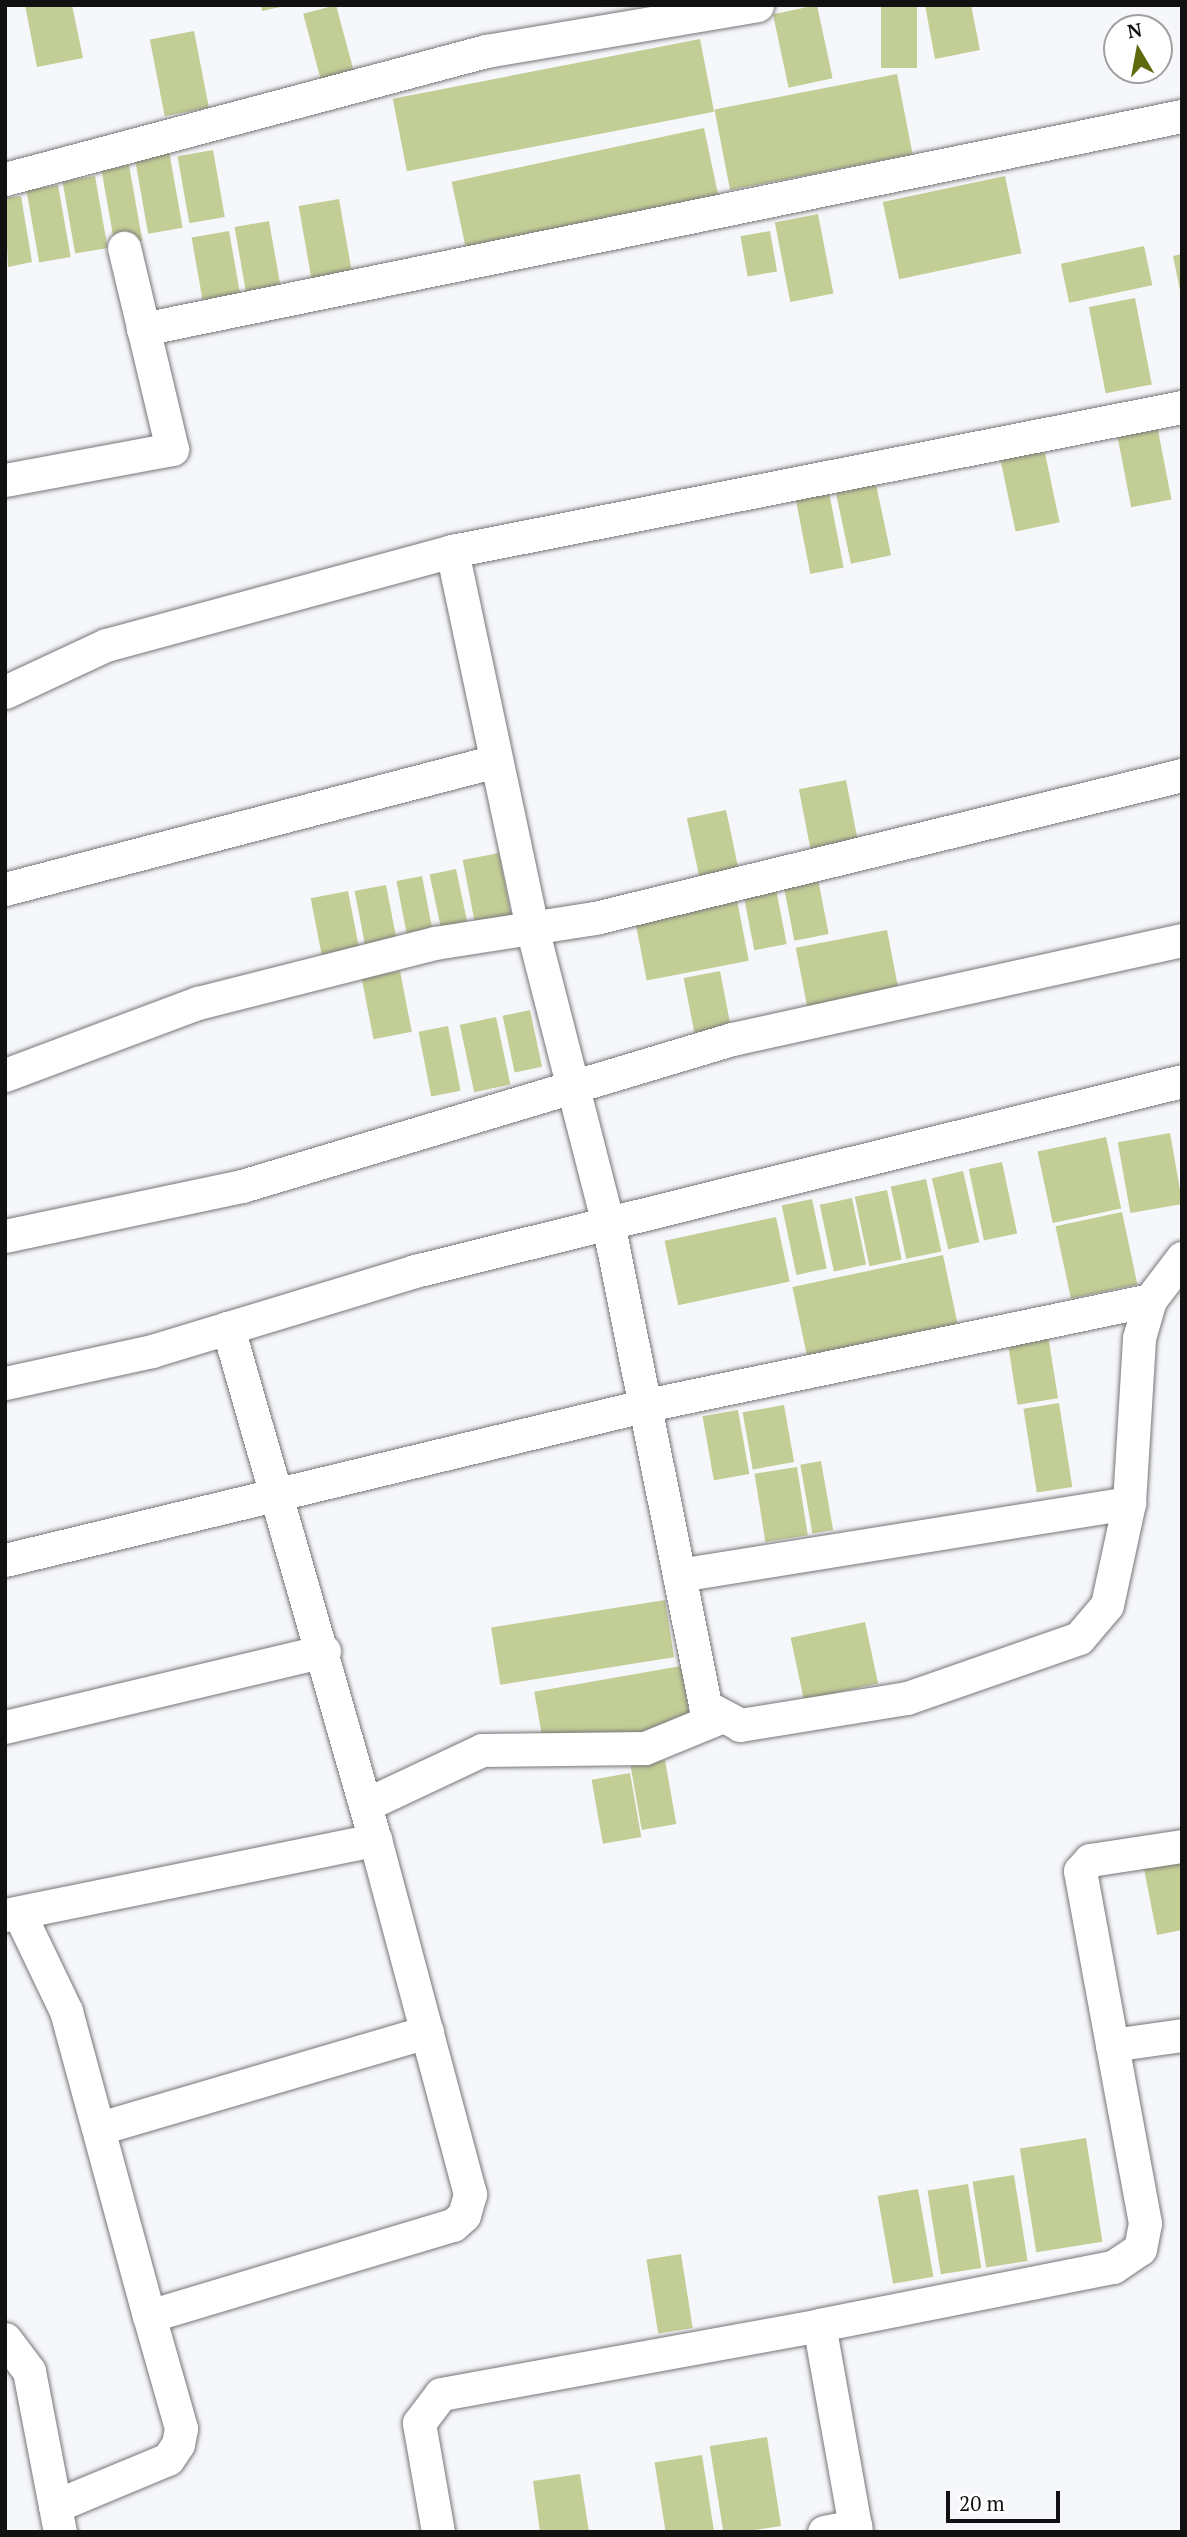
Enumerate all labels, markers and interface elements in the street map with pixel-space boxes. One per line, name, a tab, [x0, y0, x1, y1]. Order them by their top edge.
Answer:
north arrow	[1103, 14, 1173, 84]
text: N	[1125, 16, 1144, 43]
scale bar	[949, 2478, 1063, 2522]
text: 20 m	[959, 2489, 1005, 2517]

